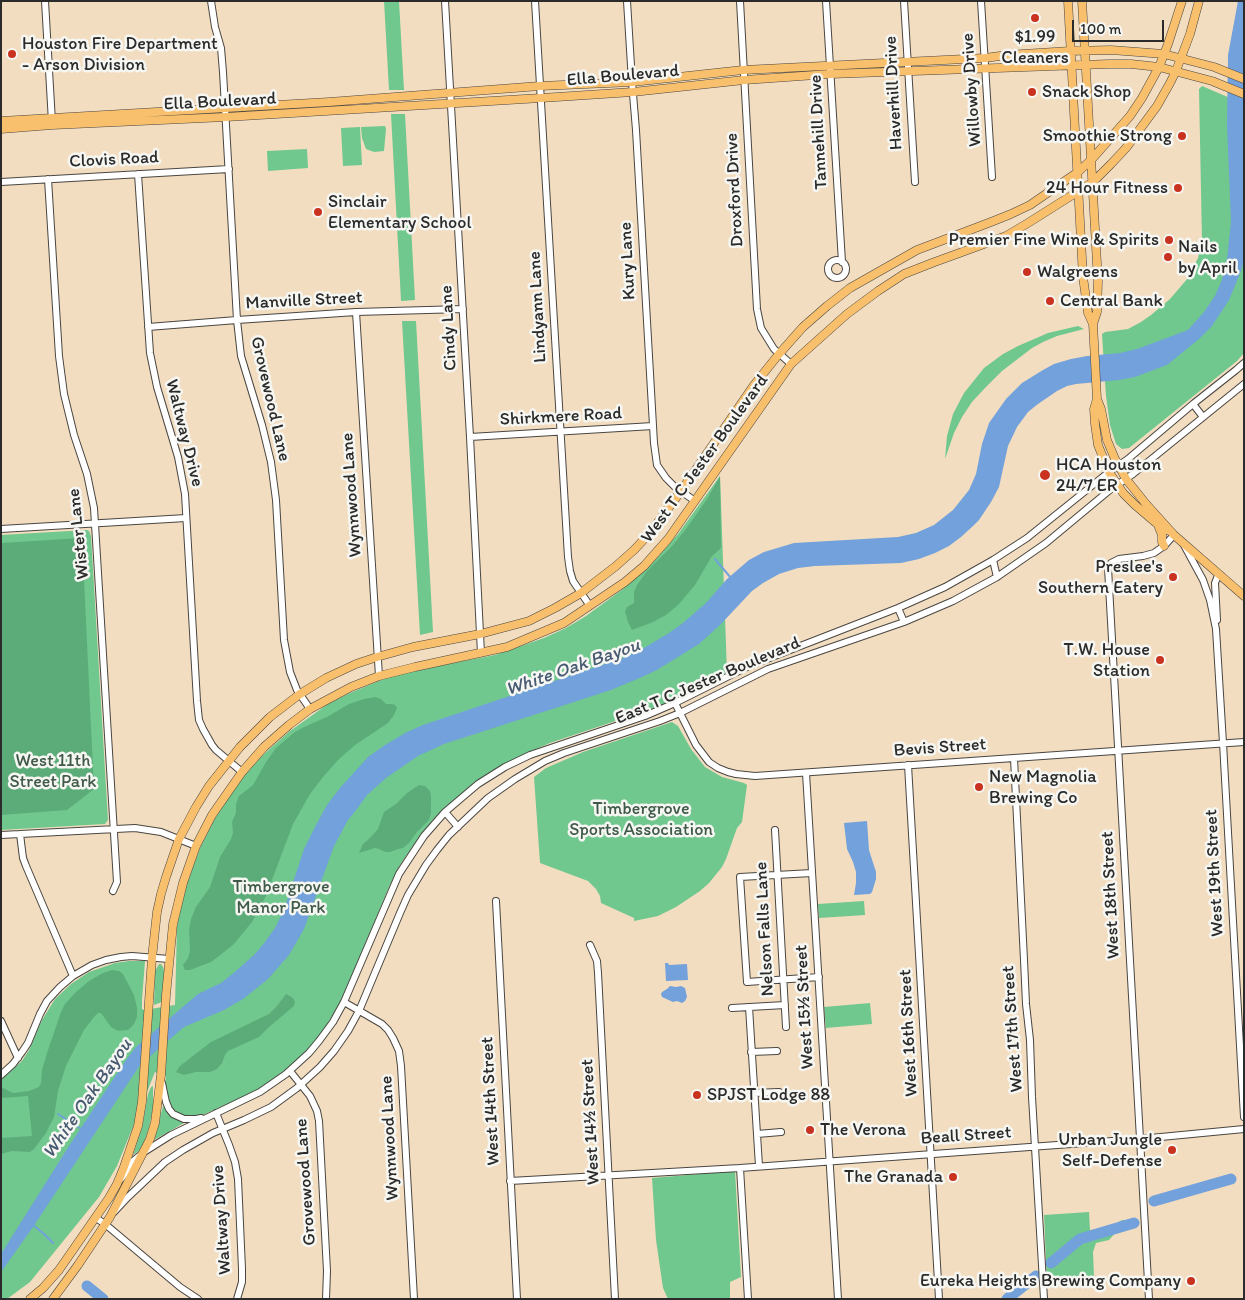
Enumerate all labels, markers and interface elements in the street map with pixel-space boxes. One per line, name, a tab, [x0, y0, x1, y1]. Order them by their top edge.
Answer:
scale bar	[1075, 10, 1168, 42]
marker: $1.99 Cleaners	[1029, 12, 1041, 24]
text: 100 m	[1080, 20, 1121, 38]
place label: $1.99 Cleaners	[1001, 26, 1069, 68]
street label: Willowby Drive	[957, 32, 987, 148]
place label: Houston Fire Department - Arson Division	[22, 33, 218, 76]
street label: Haverhill Drive	[880, 35, 908, 151]
marker: Houston Fire Department - Arson Division	[6, 48, 18, 60]
street label: Ella Boulevard	[566, 60, 680, 92]
street label: Tannehill Drive	[805, 74, 833, 190]
place label: Snack Shop	[1042, 81, 1131, 103]
marker: Snack Shop	[1026, 86, 1038, 98]
street label: Ella Boulevard	[163, 88, 277, 116]
place label: Smoothie Strong	[1043, 125, 1172, 147]
marker: Smoothie Strong	[1176, 130, 1188, 142]
street label: Droxford Drive	[721, 132, 749, 248]
street label: Clovis Road	[69, 147, 159, 173]
place label: 24 Hour Fitness	[1046, 177, 1168, 199]
marker: 24 Hour Fitness	[1172, 182, 1184, 194]
place label: Sinclair Elementary School	[328, 191, 472, 233]
marker: Sinclair Elementary School	[312, 206, 324, 218]
street label: Kury Lane	[615, 221, 641, 301]
place label: Premier Fine Wine & Spirits	[949, 229, 1159, 251]
marker: Premier Fine Wine & Spirits	[1163, 234, 1175, 246]
place label: Nails by April	[1178, 236, 1237, 278]
street label: Lindyann Lane	[524, 251, 552, 363]
marker: Nails by April	[1162, 251, 1174, 263]
place label: Walgreens	[1037, 261, 1118, 283]
marker: Walgreens	[1021, 266, 1033, 278]
street label: Cindy Lane	[436, 285, 462, 371]
street label: Manville Street	[245, 287, 363, 315]
place label: Central Bank	[1060, 290, 1163, 312]
marker: Central Bank	[1044, 295, 1056, 307]
street label: Grovewood Lane	[245, 334, 295, 464]
street label: West T C Jester Boulevard	[637, 371, 773, 547]
street label: Waltway Drive	[160, 377, 208, 489]
street label: Shirkmere Road	[499, 403, 623, 431]
street label: Wynnwood Lane	[337, 432, 367, 558]
place label: HCA Houston 24/7 ER	[1056, 454, 1161, 496]
marker: HCA Houston 24/7 ER	[1038, 468, 1052, 482]
street label: Wister Lane	[63, 487, 95, 581]
place label: Preslee's Southern Eatery	[1038, 556, 1163, 598]
marker: Preslee's Southern Eatery	[1167, 571, 1179, 583]
street label: East T C Jester Boulevard	[612, 632, 804, 730]
water label: White Oak Bayou	[503, 634, 643, 702]
place label: T.W. House Station	[1063, 639, 1150, 682]
marker: T.W. House Station	[1154, 654, 1166, 666]
street label: Bevis Street	[893, 734, 987, 762]
park label: West 11th Street Park	[9, 750, 97, 792]
place label: New Magnolia Brewing Co	[989, 766, 1097, 809]
marker: New Magnolia Brewing Co	[973, 781, 985, 793]
park label: Timbergrove Sports Association	[569, 798, 713, 841]
street label: West 19th Street	[1201, 809, 1229, 937]
street label: West 18th Street	[1097, 831, 1125, 959]
street label: Nelson Falls Lane	[751, 861, 779, 997]
park label: Timbergrove Manor Park	[233, 876, 329, 919]
street label: West 15½ Street	[791, 944, 819, 1070]
street label: West 17th Street	[998, 965, 1028, 1093]
street label: West 16th Street	[895, 969, 923, 1097]
water label: White Oak Bayou	[38, 1035, 138, 1163]
street label: West 14th Street	[477, 1036, 505, 1166]
street label: West 14½ Street	[577, 1058, 605, 1186]
street label: Wynnwood Lane	[376, 1075, 404, 1201]
place label: SPJST Lodge 88	[707, 1084, 830, 1106]
marker: SPJST Lodge 88	[691, 1089, 703, 1101]
street label: Grovewood Lane	[291, 1118, 321, 1246]
place label: The Verona	[820, 1119, 906, 1141]
street label: Beall Street	[920, 1122, 1012, 1150]
marker: The Verona	[804, 1124, 816, 1136]
place label: Urban Jungle Self-Defense	[1058, 1129, 1162, 1172]
marker: Urban Jungle Self-Defense	[1166, 1144, 1178, 1156]
street label: Waltway Drive	[207, 1164, 237, 1276]
place label: The Granada	[844, 1166, 943, 1188]
marker: The Granada	[947, 1171, 959, 1183]
place label: Eureka Heights Brewing Company	[920, 1270, 1181, 1292]
marker: Eureka Heights Brewing Company	[1185, 1275, 1197, 1287]

